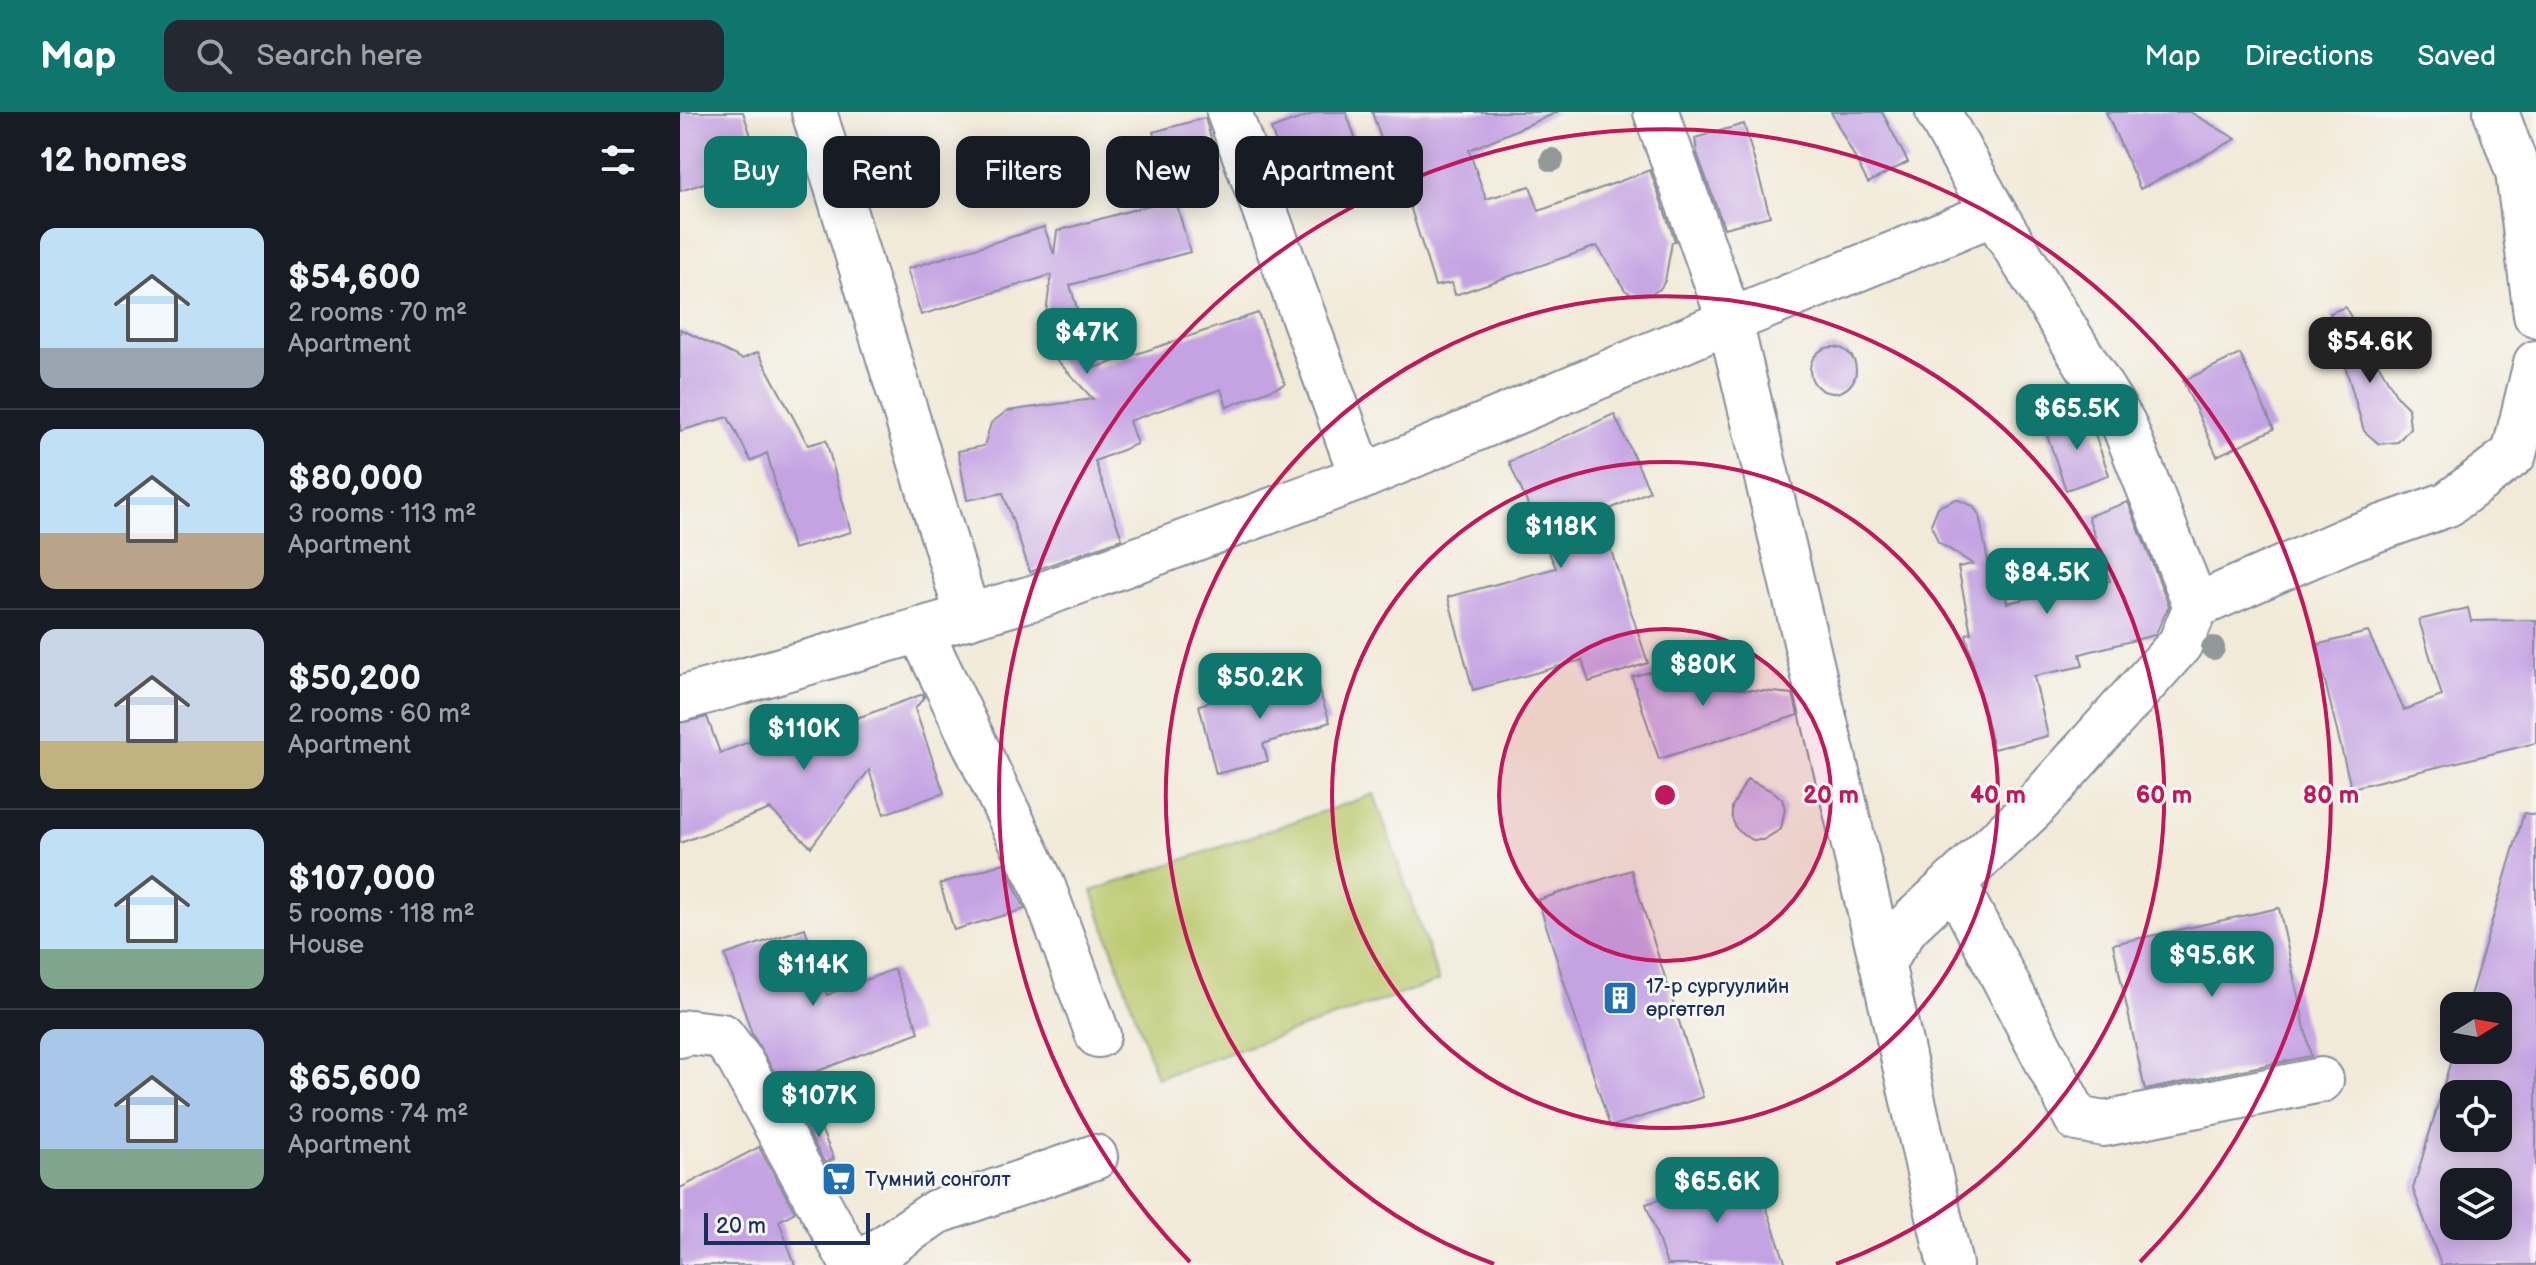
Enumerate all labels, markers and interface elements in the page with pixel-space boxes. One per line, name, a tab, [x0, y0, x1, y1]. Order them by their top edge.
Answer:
search box	[164, 20, 724, 92]
text: Map	[40, 34, 116, 79]
icon: search	[192, 34, 236, 78]
text: Search here	[256, 38, 423, 74]
text: Map	[2144, 40, 2201, 73]
text: Directions	[2245, 40, 2373, 73]
text: Saved	[2417, 40, 2496, 73]
chip: Buy	[704, 136, 807, 208]
chip: Rent	[823, 136, 940, 208]
chip: Filters	[956, 136, 1090, 208]
chip: New	[1106, 136, 1219, 208]
chip: Apartment	[1235, 136, 1423, 208]
icon: filters	[596, 138, 640, 182]
text: 12 homes	[40, 140, 187, 181]
text: $54,600	[288, 257, 421, 298]
icon: home	[104, 260, 200, 356]
text: 2 rooms · 70 m²	[288, 298, 467, 329]
pin: $47K	[1040, 308, 1134, 376]
pin: $54.6K	[2305, 317, 2435, 385]
text: $47K	[1055, 318, 1119, 349]
text: $54.6K	[2327, 327, 2413, 358]
text: Apartment	[288, 329, 411, 360]
pin: $65.5K	[2012, 384, 2142, 452]
text: $65.5K	[2034, 394, 2120, 425]
text: $80,000	[288, 458, 423, 499]
icon: home	[104, 461, 200, 557]
text: 3 rooms · 113 m²	[288, 499, 477, 530]
pin: $118K	[1505, 502, 1617, 570]
text: $118K	[1525, 512, 1597, 543]
text: Apartment	[288, 530, 411, 561]
pin: $84.5K	[1982, 548, 2112, 616]
text: $84.5K	[2004, 558, 2090, 589]
pin: $80K	[1656, 640, 1750, 708]
text: $80K	[1670, 650, 1736, 681]
pin: $50.2K	[1195, 653, 1325, 721]
text: $50,200	[288, 658, 421, 699]
icon: home	[104, 661, 200, 757]
text: $50.2K	[1216, 663, 1304, 694]
text: 2 rooms · 60 m²	[288, 699, 471, 730]
pin: $110K	[748, 704, 860, 772]
text: $110K	[768, 714, 840, 745]
text: Apartment	[288, 730, 411, 761]
centre of rings	[1651, 781, 1679, 809]
text: 20 m	[1803, 781, 1859, 810]
text: 40 m	[1970, 781, 2026, 810]
text: 60 m	[2136, 781, 2192, 810]
text: 80 m	[2303, 781, 2359, 810]
text: $107,000	[288, 858, 436, 899]
icon: home	[104, 861, 200, 957]
text: 5 rooms · 118 m²	[288, 899, 475, 930]
text: House	[288, 930, 364, 961]
pin: $95.6K	[2147, 931, 2277, 999]
pin: $114K	[757, 940, 869, 1008]
text: $95.6K	[2169, 941, 2255, 972]
text: $114K	[777, 950, 849, 981]
place label: 17-р сургуулийн өргөтгөл	[1646, 975, 1789, 1022]
building icon: 17-р сургуулийн өргөтгөл	[1601, 979, 1639, 1017]
north arrow	[2440, 992, 2512, 1064]
map controls	[2440, 992, 2512, 1240]
text: $65,600	[288, 1058, 421, 1099]
icon: home	[104, 1061, 200, 1157]
pin: $107K	[763, 1071, 875, 1139]
button: locate	[2440, 1080, 2512, 1152]
text: $107K	[781, 1081, 857, 1112]
text: 3 rooms · 74 m²	[288, 1099, 468, 1130]
text: Apartment	[288, 1130, 411, 1161]
pin: $65.6K	[1652, 1157, 1782, 1225]
supermarket icon: Түмний сонголт	[820, 1160, 858, 1198]
text: $65.6K	[1673, 1167, 1761, 1198]
place label: Түмний сонголт	[865, 1168, 1011, 1192]
button: layers	[2440, 1168, 2512, 1240]
scale bar	[704, 1209, 870, 1245]
text: 20 m	[716, 1213, 766, 1240]

